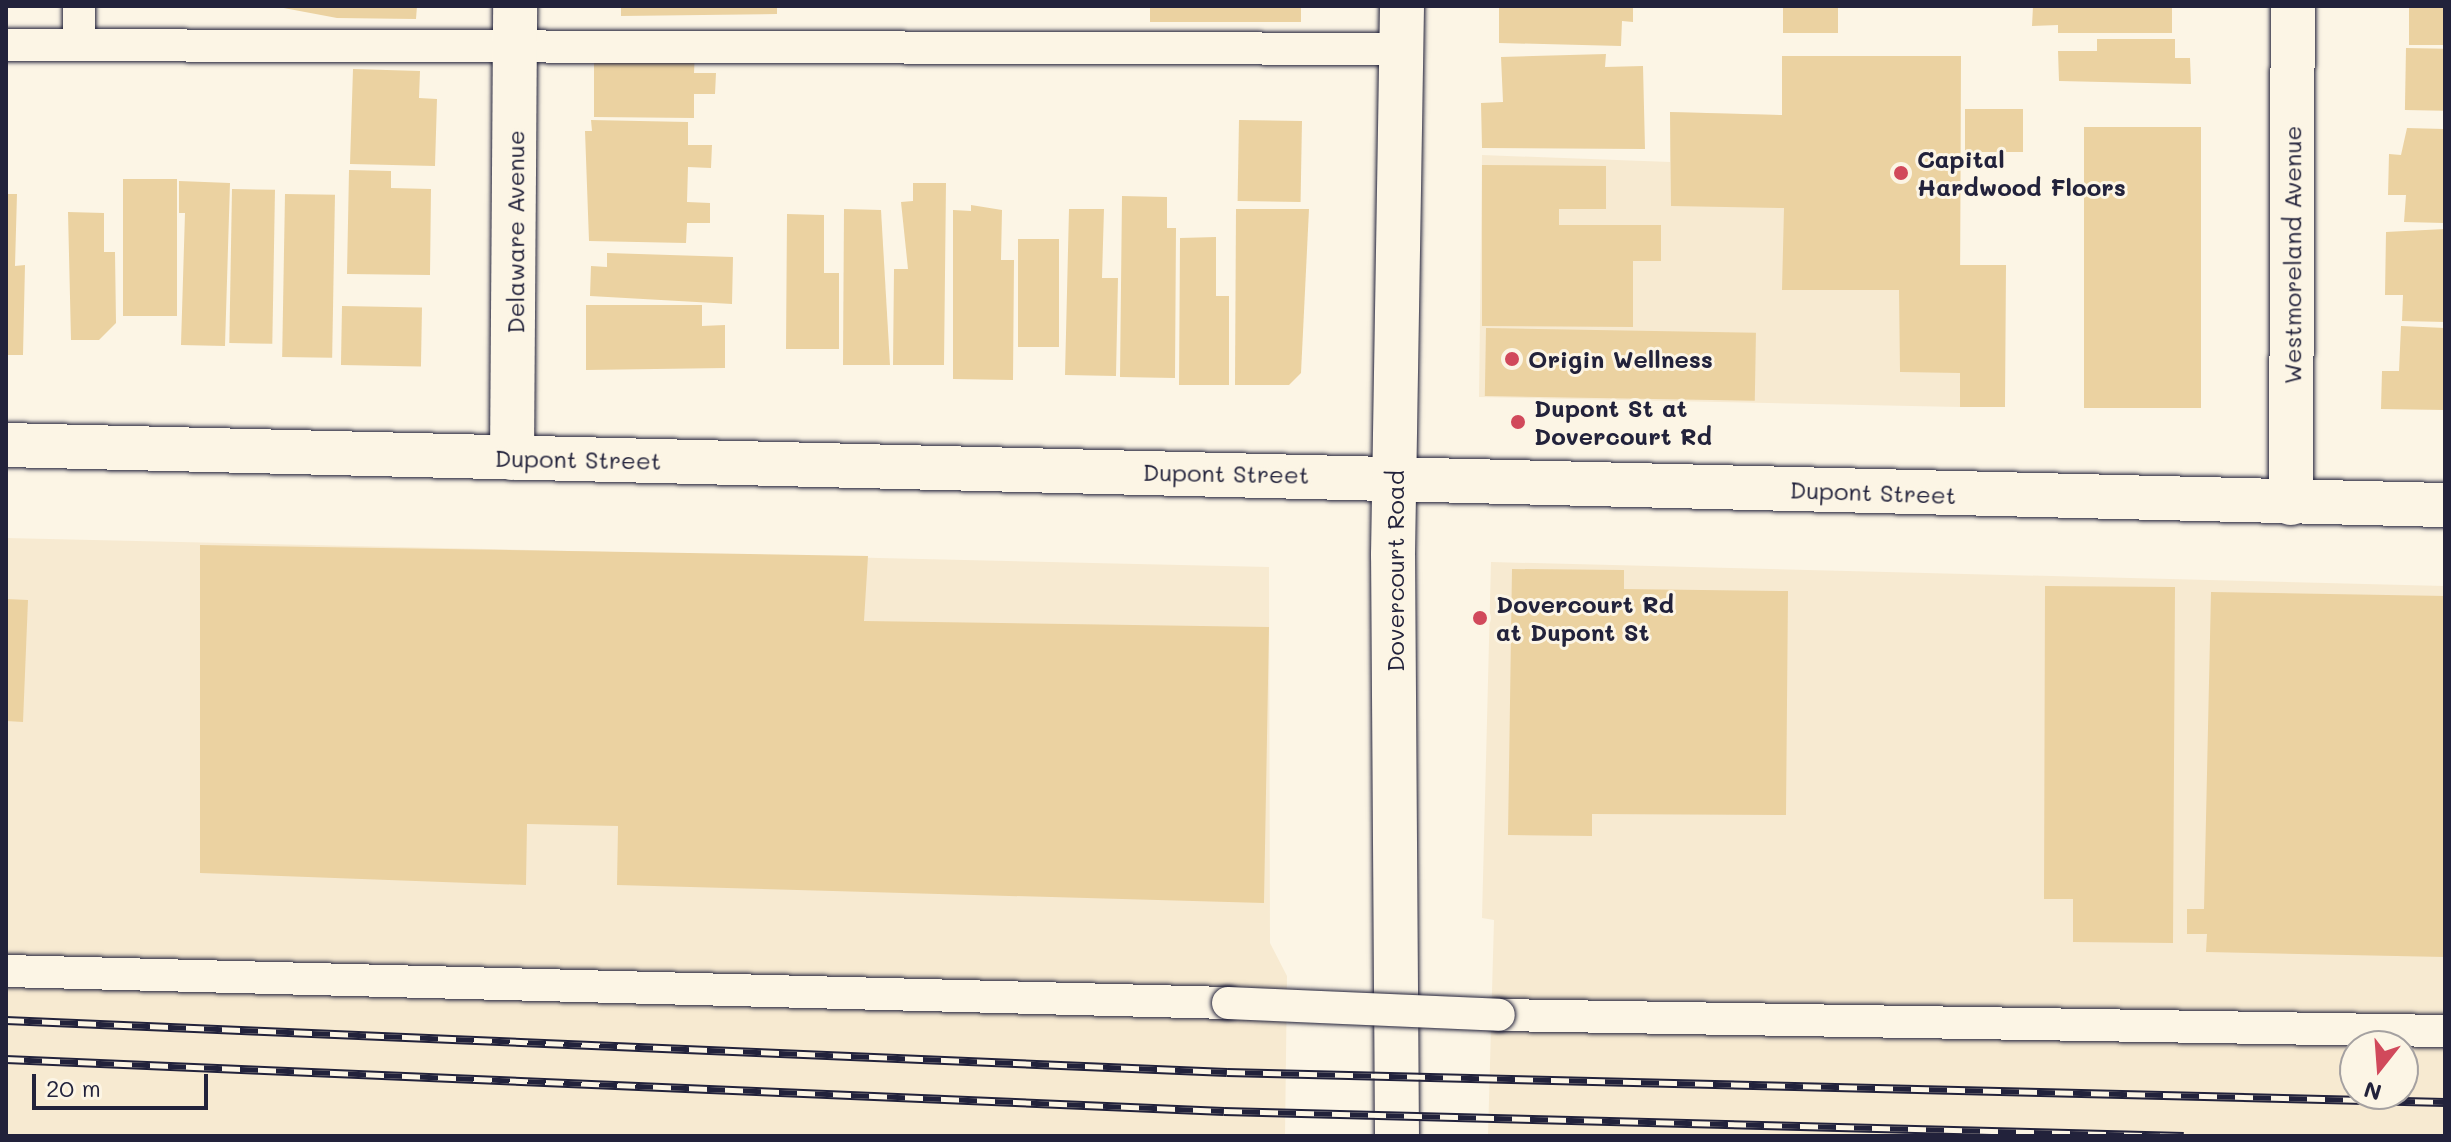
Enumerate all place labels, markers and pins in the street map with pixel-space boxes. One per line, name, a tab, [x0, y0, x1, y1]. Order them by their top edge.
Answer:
place label: Capital Hardwood Floors	[1917, 145, 2126, 201]
marker: Capital Hardwood Floors	[1892, 164, 1910, 182]
place label: Origin Wellness	[1528, 345, 1713, 373]
marker: Origin Wellness	[1503, 350, 1521, 368]
place label: Dupont St at Dovercourt Rd	[1534, 394, 1712, 450]
marker: Dupont St at Dovercourt Rd	[1509, 413, 1527, 431]
place label: Dovercourt Rd at Dupont St	[1496, 590, 1674, 646]
marker: Dovercourt Rd at Dupont St	[1471, 609, 1489, 627]

